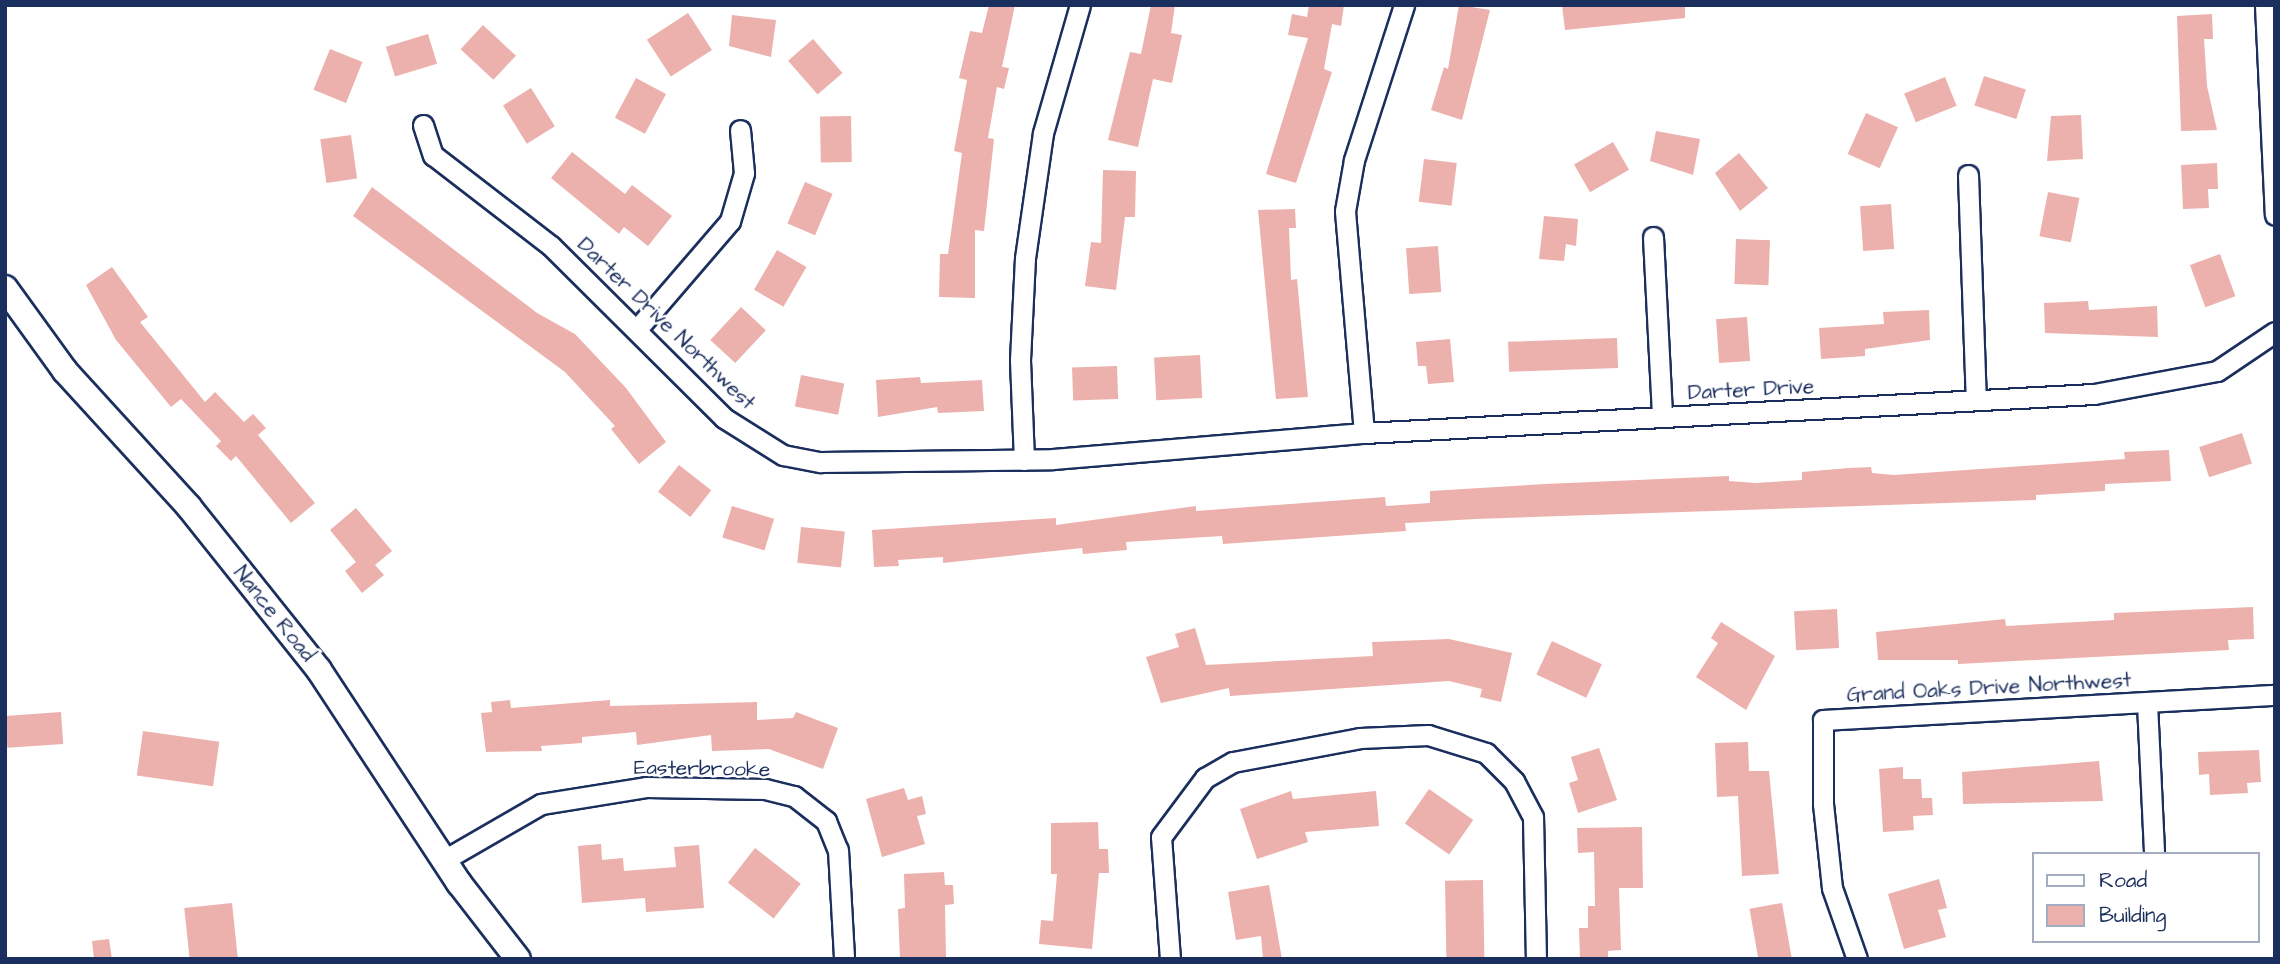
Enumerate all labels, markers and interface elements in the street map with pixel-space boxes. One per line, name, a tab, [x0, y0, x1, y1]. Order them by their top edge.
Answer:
street label: Darter Drive Northwest	[572, 232, 760, 416]
street label: Darter Drive	[1687, 374, 1815, 406]
street label: Nance Road	[228, 561, 320, 667]
street label: Grand Oaks Drive Northwest	[1846, 668, 2132, 708]
street label: Easterbrooke	[634, 755, 770, 783]
legend	[2032, 852, 2259, 943]
text: Road	[2099, 866, 2147, 895]
text: Building	[2099, 901, 2166, 930]

